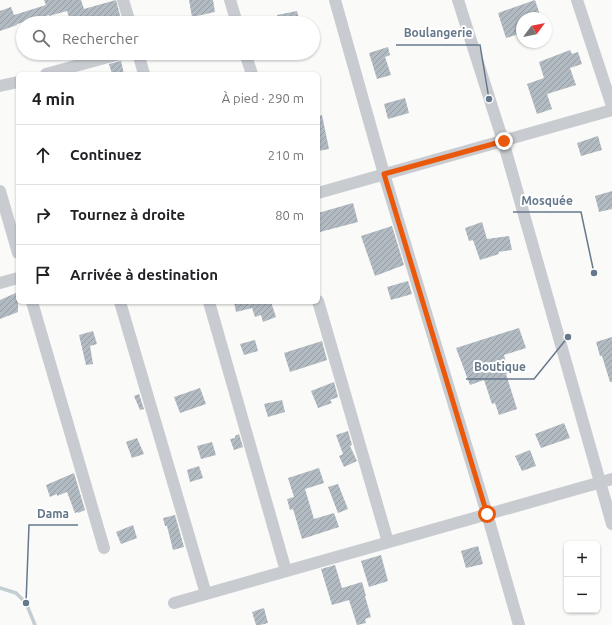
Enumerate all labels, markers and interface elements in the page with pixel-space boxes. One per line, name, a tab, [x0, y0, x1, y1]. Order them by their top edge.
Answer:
north arrow	[516, 12, 552, 48]
search box	[16, 16, 320, 60]
callout: Boulangerie	[396, 21, 480, 45]
text: Boulangerie	[404, 26, 472, 39]
icon: search	[30, 27, 52, 49]
text: Rechercher	[62, 30, 139, 47]
text: 4 min	[32, 89, 75, 108]
text: À pied · 290 m	[222, 91, 304, 105]
route end	[495, 132, 513, 150]
icon: ahead	[32, 144, 54, 166]
text: Continuez	[70, 146, 141, 163]
text: 210 m	[268, 148, 304, 162]
callout: Mosquée	[513, 188, 581, 212]
text: Mosquée	[521, 194, 573, 207]
icon: right	[32, 204, 54, 226]
text: Tournez à droite	[70, 206, 185, 223]
text: 80 m	[275, 208, 304, 222]
icon: arrive	[32, 264, 54, 286]
text: Arrivée à destination	[70, 266, 218, 283]
callout: Boutique	[466, 355, 534, 379]
text: Boutique	[474, 360, 526, 373]
callout: Dama	[29, 501, 78, 525]
route start	[478, 505, 496, 523]
text: Dama	[37, 507, 69, 520]
map controls	[564, 541, 600, 613]
button: +	[564, 541, 600, 577]
button: −	[564, 577, 600, 613]

